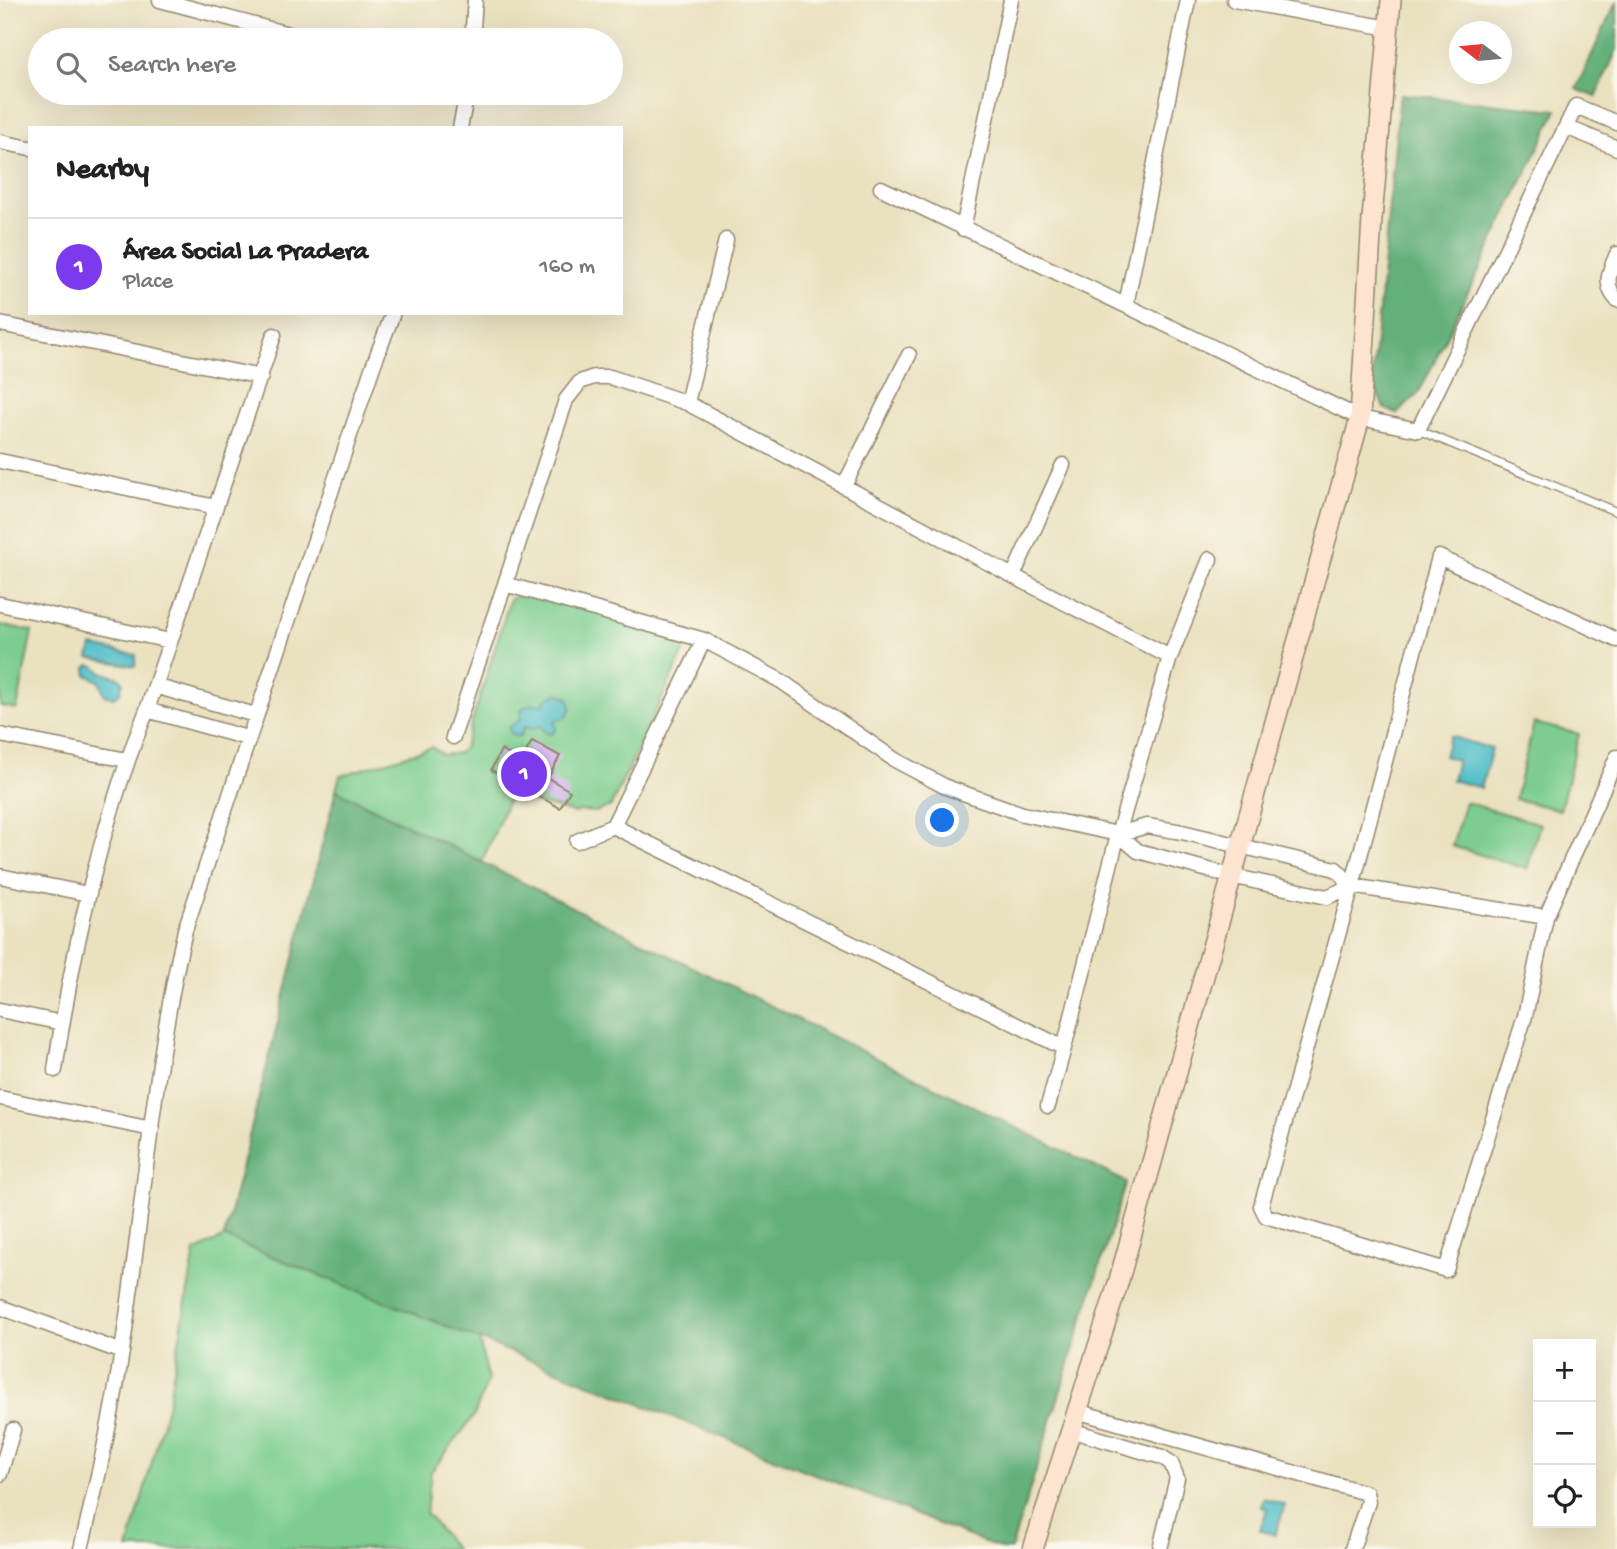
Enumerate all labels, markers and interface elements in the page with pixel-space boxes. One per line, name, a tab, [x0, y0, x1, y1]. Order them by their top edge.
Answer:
north arrow	[1449, 21, 1512, 84]
search box	[28, 28, 623, 105]
icon: search	[52, 48, 90, 86]
text: Search here	[108, 51, 236, 82]
text: Nearby	[56, 154, 149, 189]
text: Área Social La Pradera	[123, 238, 368, 269]
text: 1	[74, 254, 84, 281]
text: 160 m	[539, 254, 595, 281]
text: Place	[123, 269, 173, 296]
pin: 1	[501, 748, 547, 800]
your location	[925, 803, 959, 837]
map controls	[1533, 1339, 1596, 1528]
button: +	[1533, 1339, 1596, 1402]
button: −	[1533, 1402, 1596, 1465]
button: locate	[1533, 1465, 1596, 1528]

